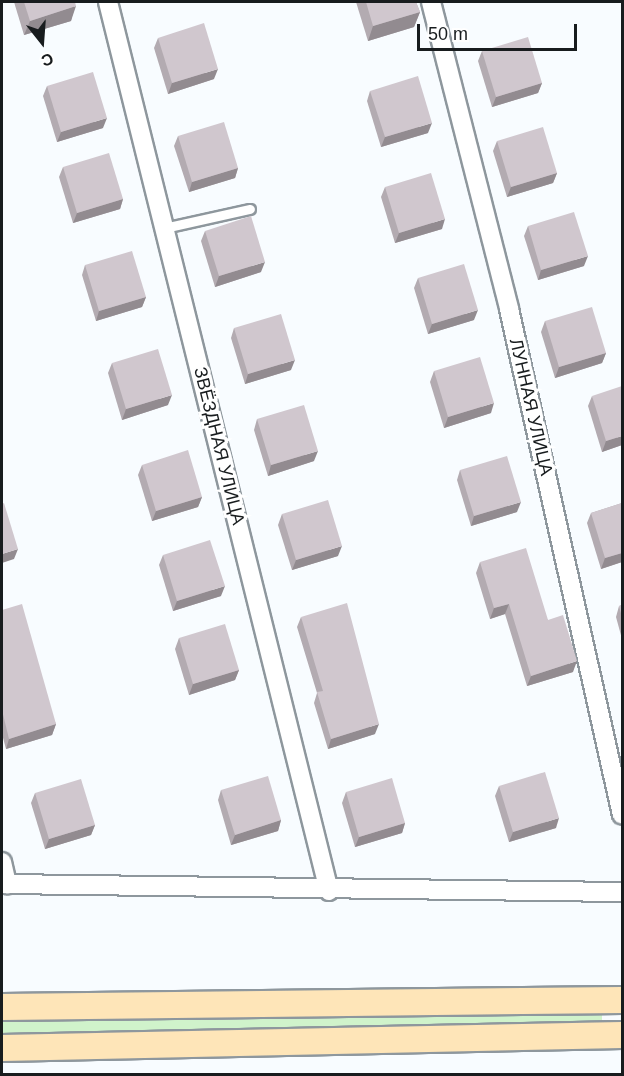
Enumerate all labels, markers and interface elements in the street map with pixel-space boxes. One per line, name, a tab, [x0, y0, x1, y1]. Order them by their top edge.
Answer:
north arrow	[12, 12, 72, 72]
scale bar	[420, 12, 580, 50]
text: 50 m	[428, 24, 468, 44]
text: С	[39, 50, 55, 70]
street label: ЛУННАЯ УЛИЦА	[505, 336, 557, 478]
street label: ЗВЁЗДНАЯ УЛИЦА	[189, 365, 249, 527]

